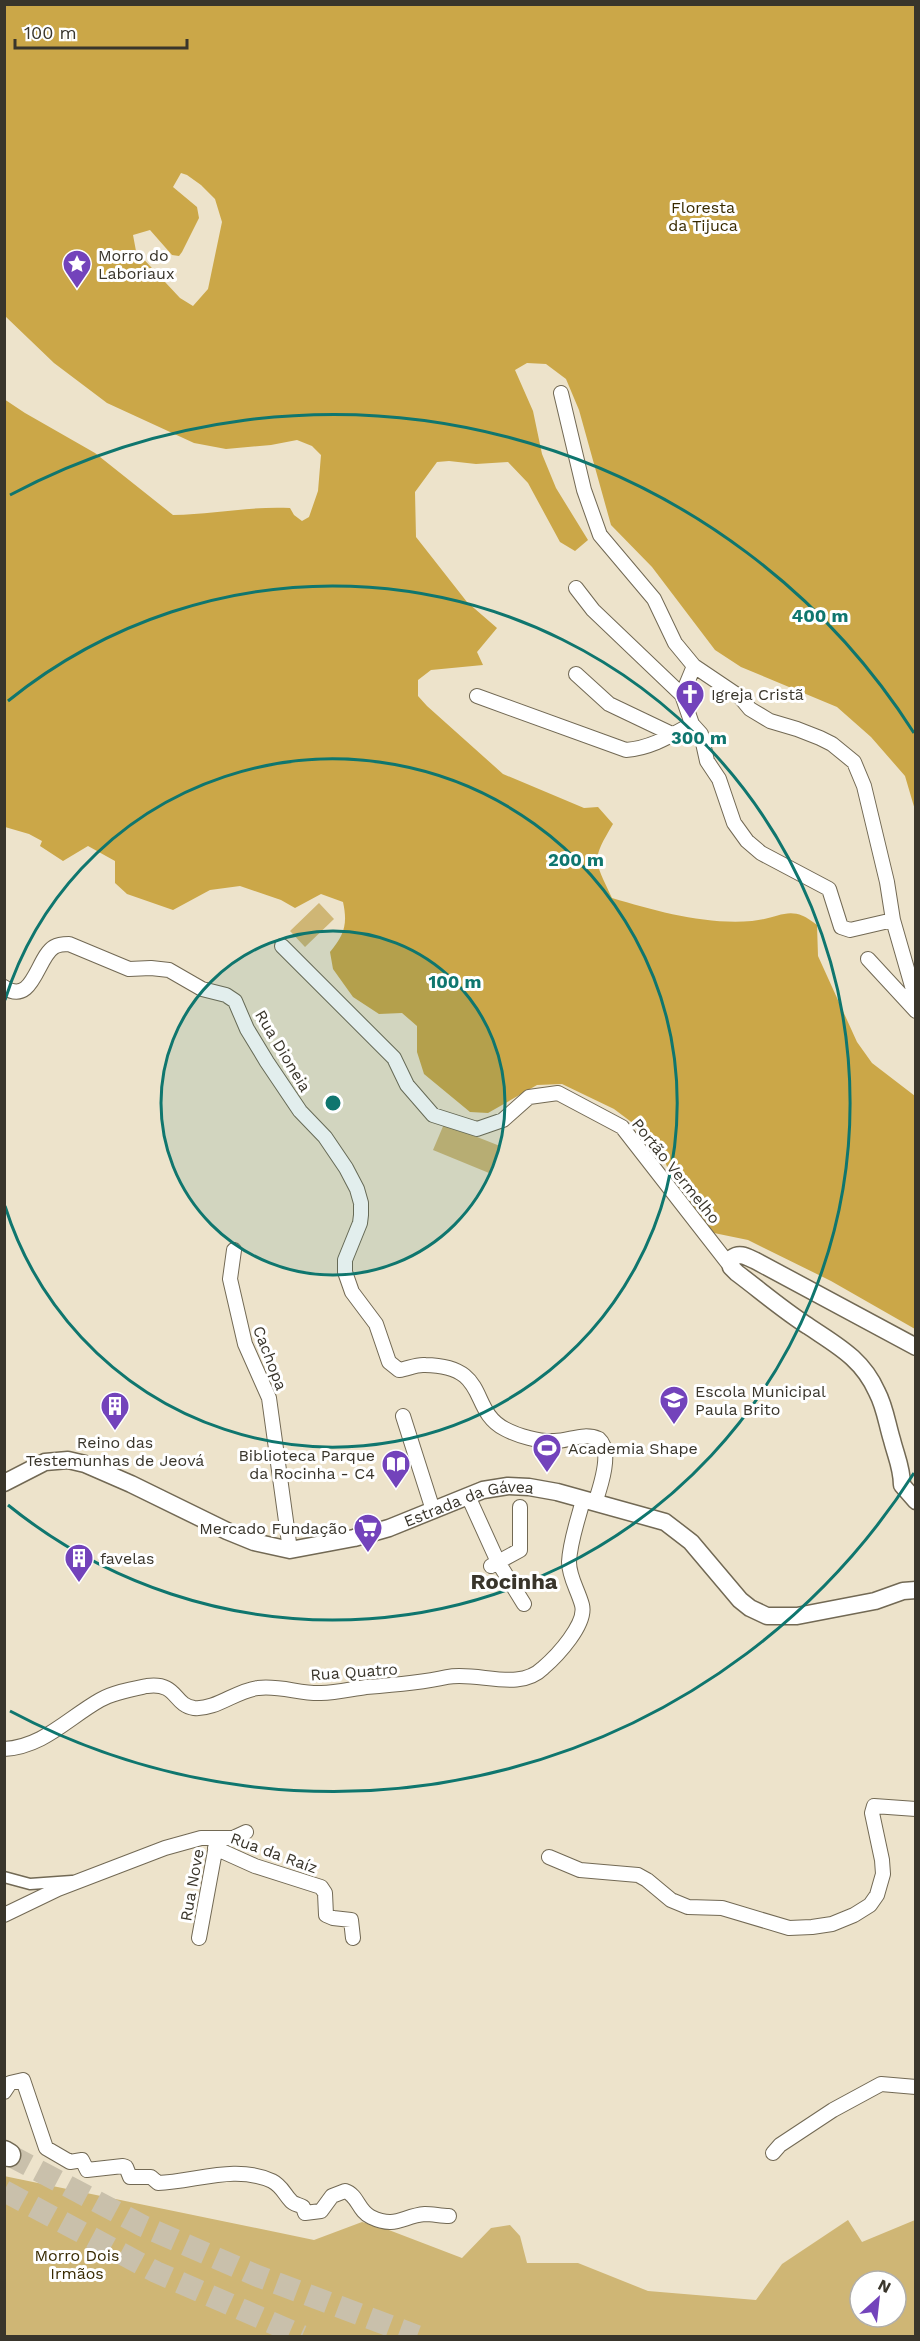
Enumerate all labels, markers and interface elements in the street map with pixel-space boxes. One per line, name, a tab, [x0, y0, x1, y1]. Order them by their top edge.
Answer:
scale bar	[15, 12, 188, 50]
text: 100 m	[24, 22, 77, 43]
park label: Floresta da Tijuca	[668, 198, 738, 235]
place label: Morro do Laboriaux	[98, 246, 175, 283]
place icon: Morro do Laboriaux	[61, 248, 93, 290]
text: 400 m	[792, 605, 848, 626]
church icon: Igreja Cristã	[674, 678, 706, 720]
place label: Igreja Cristã	[711, 685, 804, 704]
text: 300 m	[671, 727, 727, 748]
text: 200 m	[548, 849, 604, 870]
text: 100 m	[428, 971, 482, 992]
street label: Rua Dioneia	[251, 1007, 315, 1095]
centre of rings	[323, 1093, 343, 1113]
street label: Portão Vermelho	[628, 1115, 724, 1227]
street label: Cachopa	[249, 1323, 291, 1393]
place label: Escola Municipal Paula Brito	[695, 1382, 826, 1419]
school or university icon: Escola Municipal Paula Brito	[658, 1384, 690, 1426]
building icon: Reino das Testemunhas de Jeová	[99, 1390, 131, 1432]
sports icon: Academia Shape	[531, 1432, 563, 1474]
place label: Reino das Testemunhas de Jeová	[26, 1433, 204, 1470]
place label: Academia Shape	[568, 1439, 698, 1458]
place label: Biblioteca Parque da Rocinha - C4	[238, 1446, 375, 1483]
library icon: Biblioteca Parque da Rocinha - C4	[380, 1448, 412, 1490]
street label: Estrada da Gávea	[401, 1476, 536, 1531]
supermarket icon: Mercado Fundação	[352, 1512, 384, 1554]
place label: Mercado Fundação	[199, 1519, 347, 1538]
building icon: favelas	[63, 1542, 95, 1584]
place label: favelas	[100, 1549, 155, 1568]
district label: Rocinha	[470, 1569, 558, 1594]
street label: Rua Quatro	[310, 1659, 398, 1685]
street label: Rua da Raíz	[228, 1828, 320, 1878]
street label: Rua Nove	[176, 1847, 208, 1923]
park label: Morro Dois Irmãos	[35, 2246, 119, 2283]
north arrow	[848, 2269, 908, 2329]
text: N	[875, 2275, 894, 2297]

